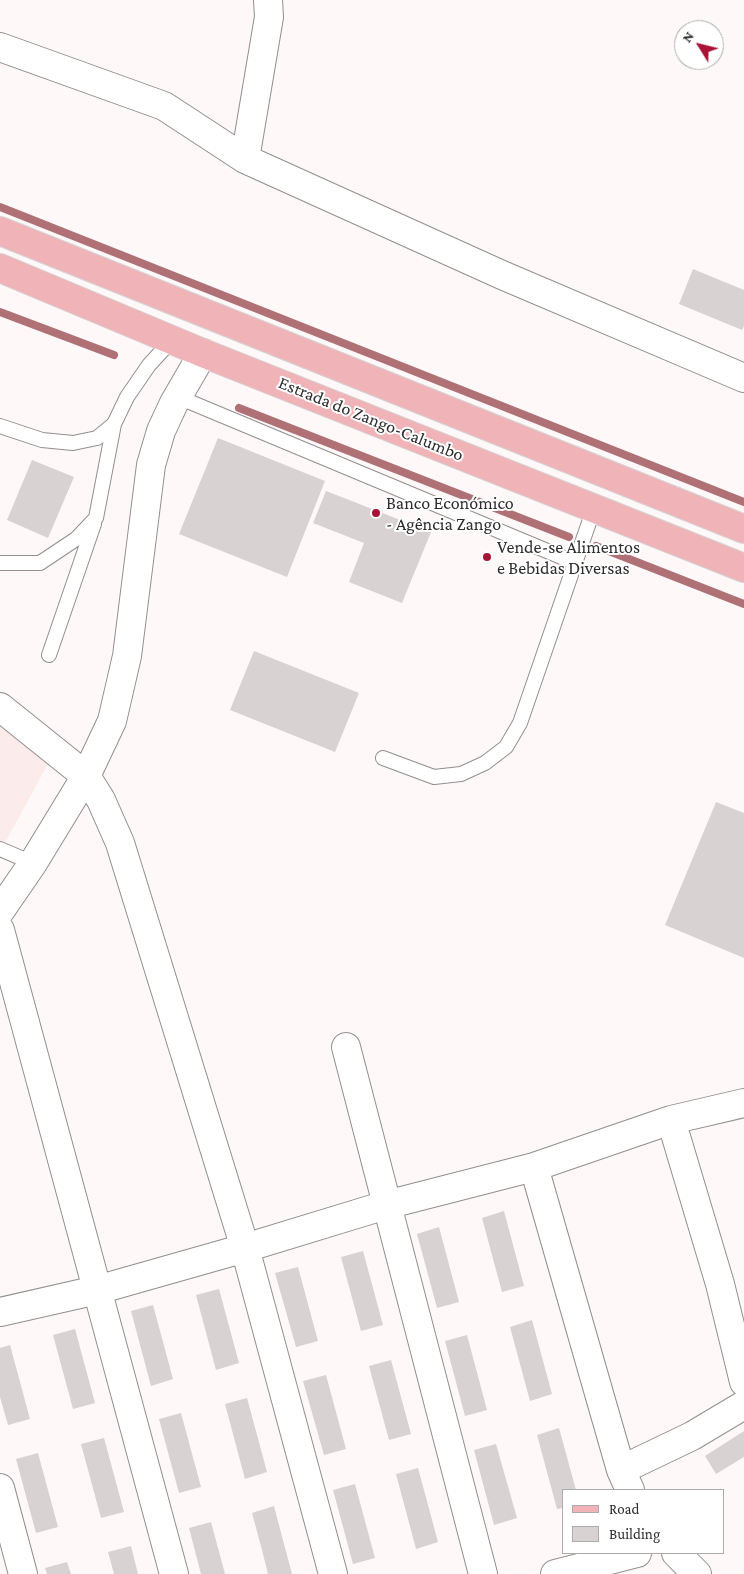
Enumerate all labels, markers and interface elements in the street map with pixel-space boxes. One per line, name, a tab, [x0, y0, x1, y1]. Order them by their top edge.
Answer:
north arrow	[674, 20, 724, 70]
text: N	[678, 28, 697, 45]
street label: Estrada do Zango-Calumbo	[275, 372, 467, 466]
place label: Banco Económico - Agência Zango	[386, 492, 514, 534]
marker: Banco Económico - Agência Zango	[370, 507, 382, 519]
place label: Vende-se Alimentos e Bebidas Diversas	[497, 536, 640, 578]
marker: Vende-se Alimentos e Bebidas Diversas	[481, 551, 493, 563]
legend	[562, 1489, 724, 1554]
text: Road	[609, 1501, 639, 1517]
text: Building	[609, 1526, 660, 1542]

